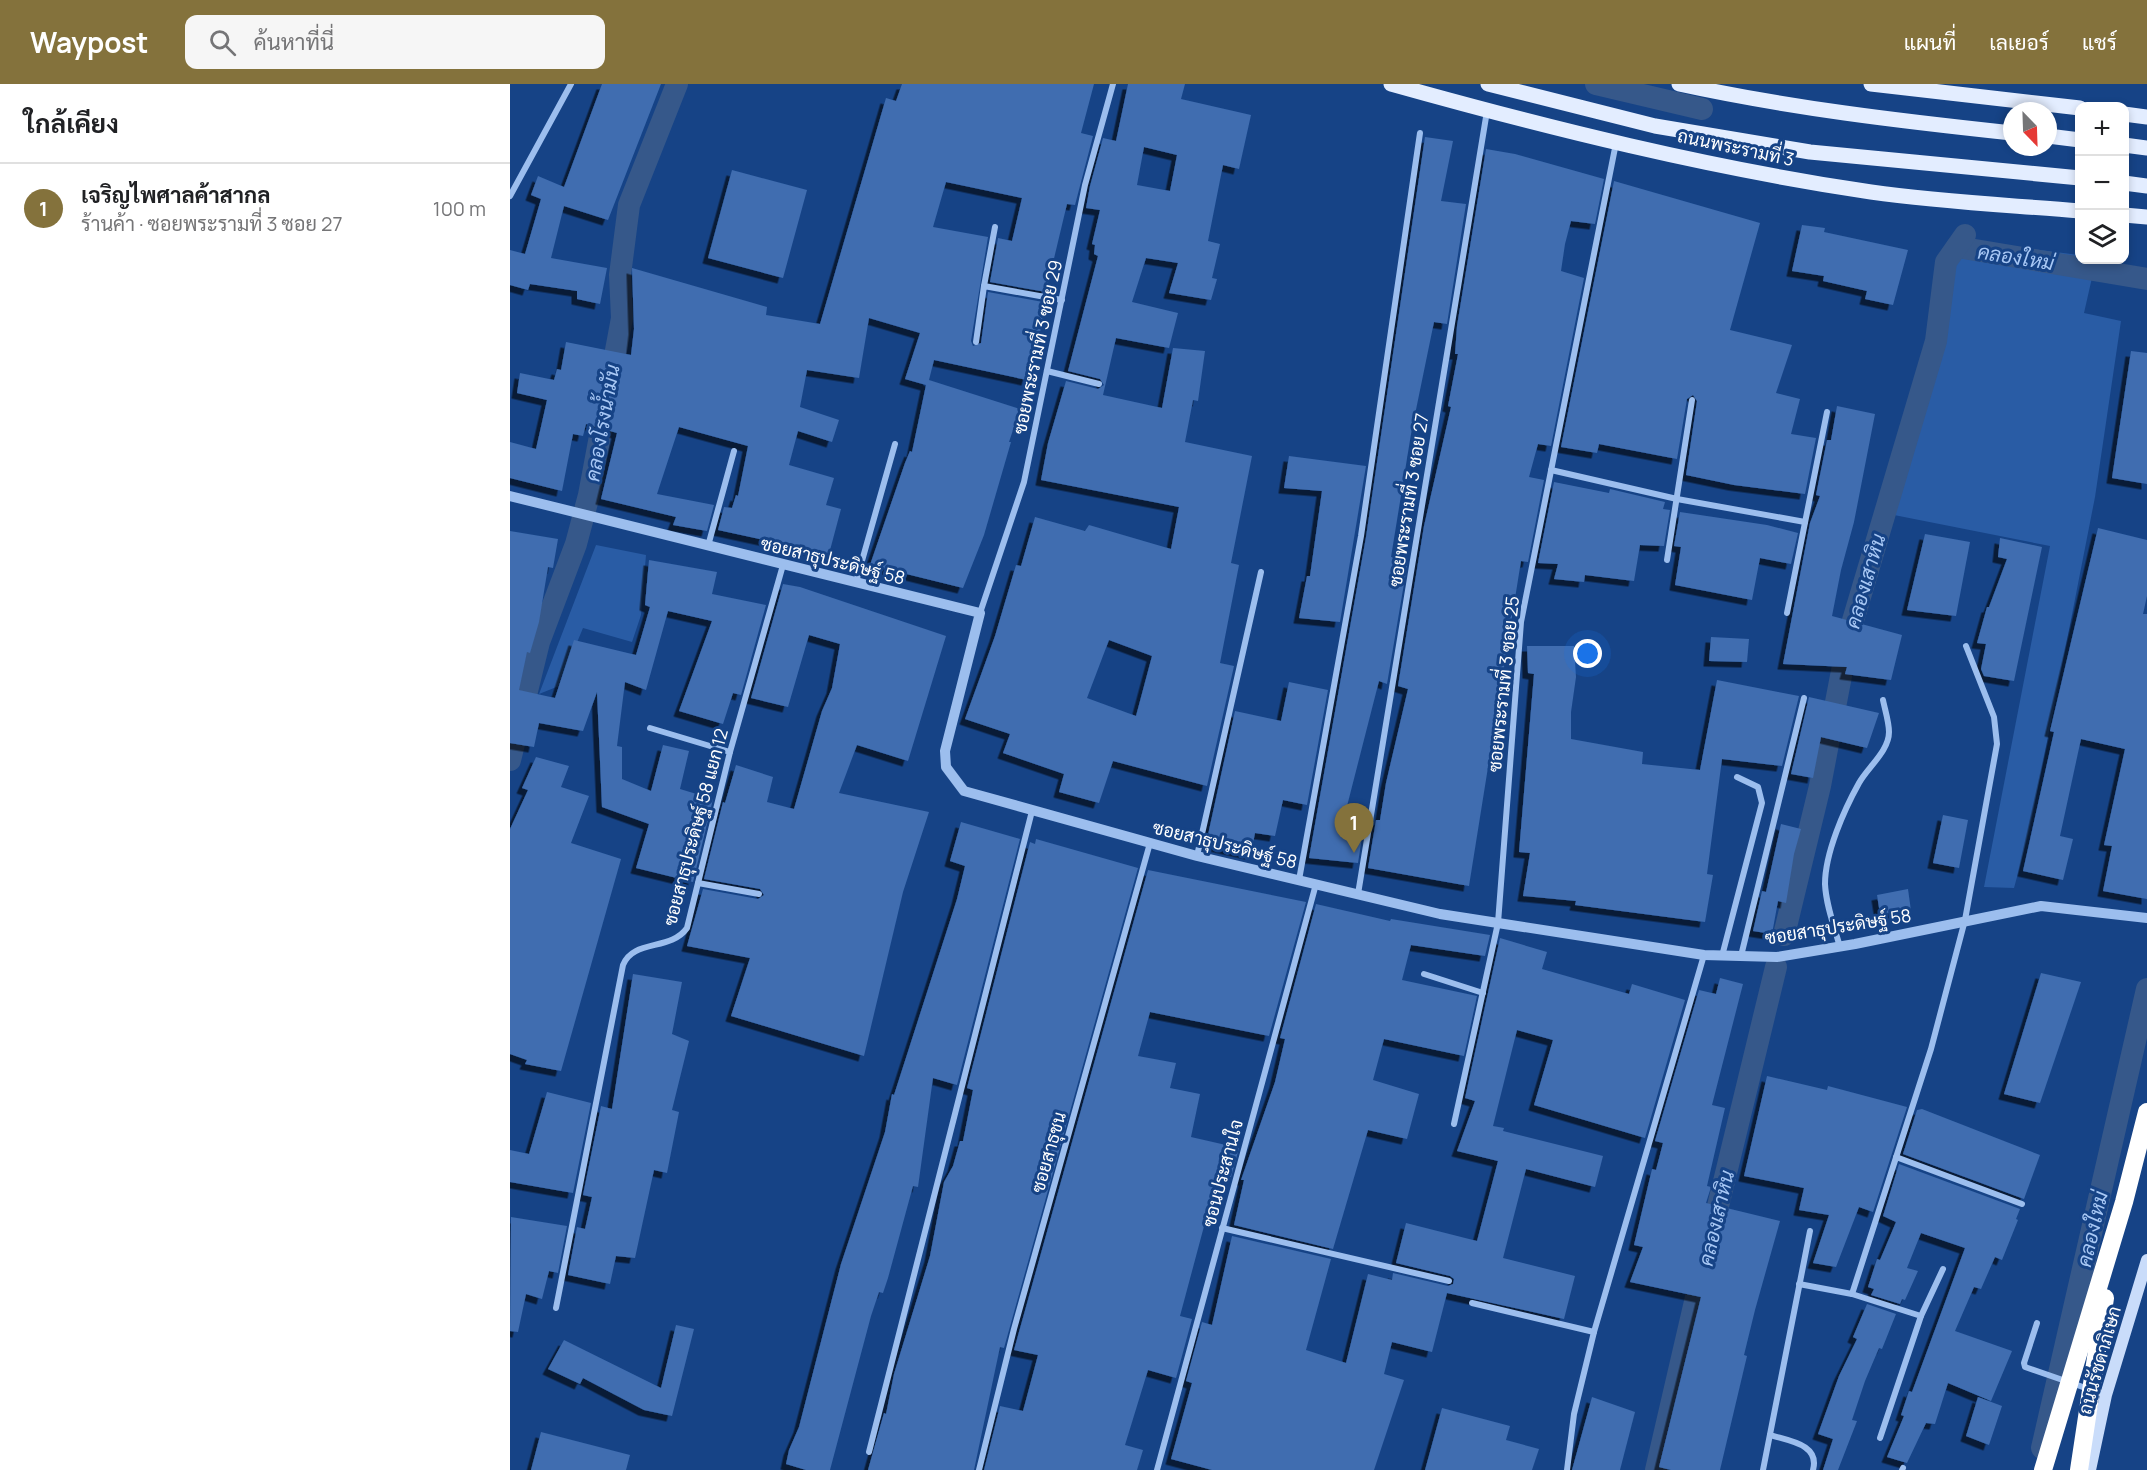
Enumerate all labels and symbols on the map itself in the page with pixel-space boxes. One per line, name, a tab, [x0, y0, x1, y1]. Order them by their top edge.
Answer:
north arrow	[2003, 102, 2057, 156]
street label: ถนนพระรามที่ 3	[1676, 120, 1797, 171]
water label: คลองใหม่	[1976, 238, 2057, 277]
street label: ซอยพระรามที่ 3 ซอย 29	[1004, 257, 1067, 436]
water label: คลองโรงน้ำมัน	[574, 361, 626, 484]
street label: ซอยพระรามที่ 3 ซอย 27	[1379, 411, 1434, 589]
street label: ซอยสาธุประดิษฐ์ 58	[758, 530, 908, 591]
water label: คลองเสาหิน	[1839, 530, 1891, 632]
street label: ซอยพระรามที่ 3 ซอย 25	[1479, 594, 1524, 773]
your location	[1573, 639, 1602, 668]
street label: ซอยสาธุประดิษฐ์ 58 แยก 12	[657, 726, 734, 929]
pin: 1	[1334, 804, 1374, 853]
street label: ซอยสาธุประดิษฐ์ 58	[1150, 814, 1300, 875]
street label: ซอยสาธุประดิษฐ์ 58	[1763, 903, 1913, 950]
street label: ซอยสาธุชน	[1025, 1109, 1072, 1196]
street label: ซอนประสานใจ	[1196, 1116, 1248, 1230]
water label: คลองเสาหิน	[1692, 1167, 1740, 1269]
water label: คลองใหม่	[2070, 1187, 2114, 1270]
street label: ถนนรัชดาภิเษก	[2072, 1303, 2126, 1417]

